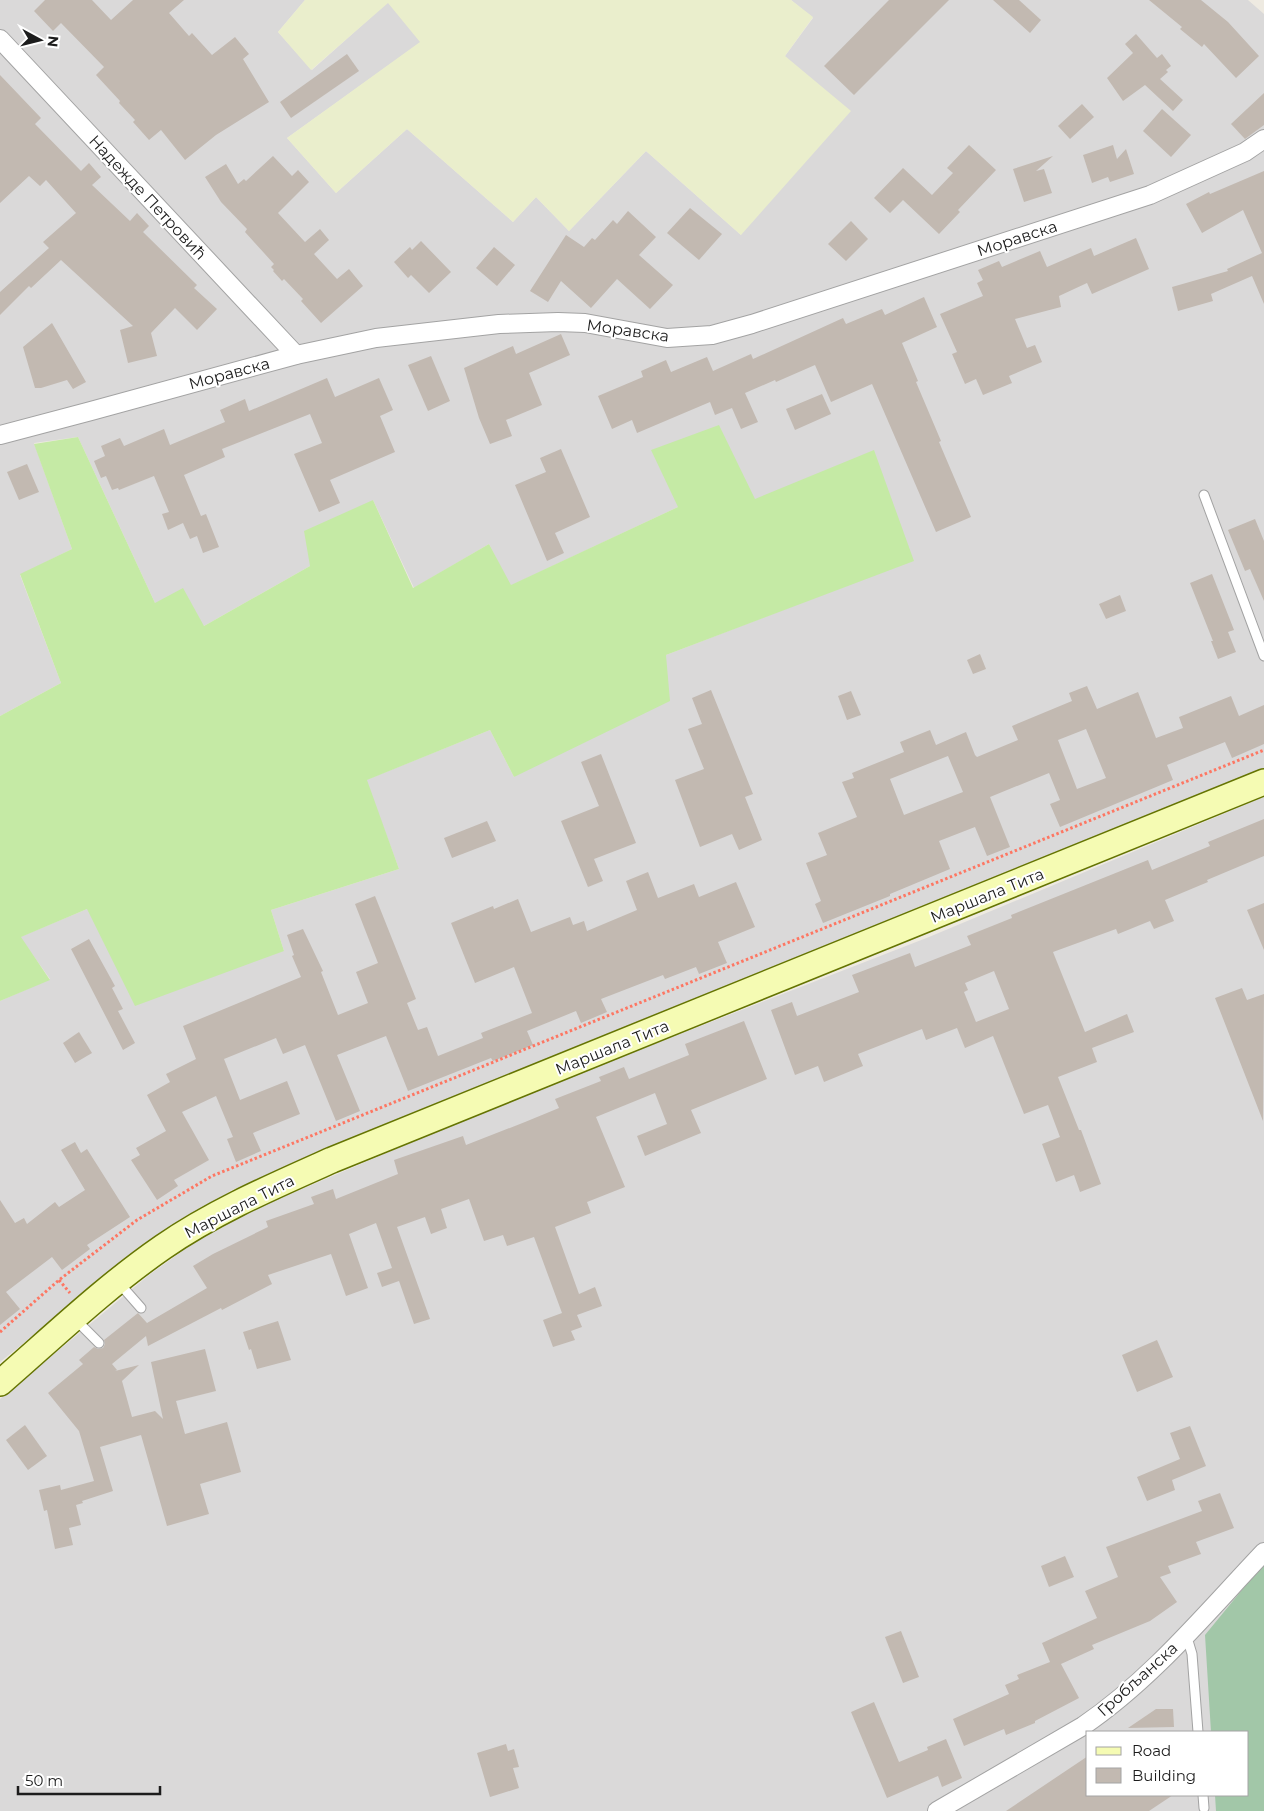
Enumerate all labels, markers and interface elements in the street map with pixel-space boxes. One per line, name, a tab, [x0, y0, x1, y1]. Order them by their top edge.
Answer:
north arrow	[15, 15, 65, 65]
text: N	[43, 35, 63, 48]
street label: Надежде Петровић	[85, 131, 210, 263]
street label: Моравска	[975, 217, 1060, 260]
street label: Моравска	[585, 315, 670, 346]
street label: Моравска	[187, 354, 272, 393]
street label: Маршала Тита	[928, 864, 1047, 927]
street label: Маршала Тита	[553, 1016, 672, 1079]
street label: Маршала Тита	[181, 1171, 297, 1242]
street label: Гробљанска	[1093, 1638, 1181, 1720]
legend	[1086, 1731, 1249, 1796]
text: Road	[1132, 1741, 1171, 1760]
scale bar	[18, 1764, 160, 1796]
text: Building	[1132, 1766, 1196, 1785]
text: 50 m	[25, 1771, 63, 1790]

